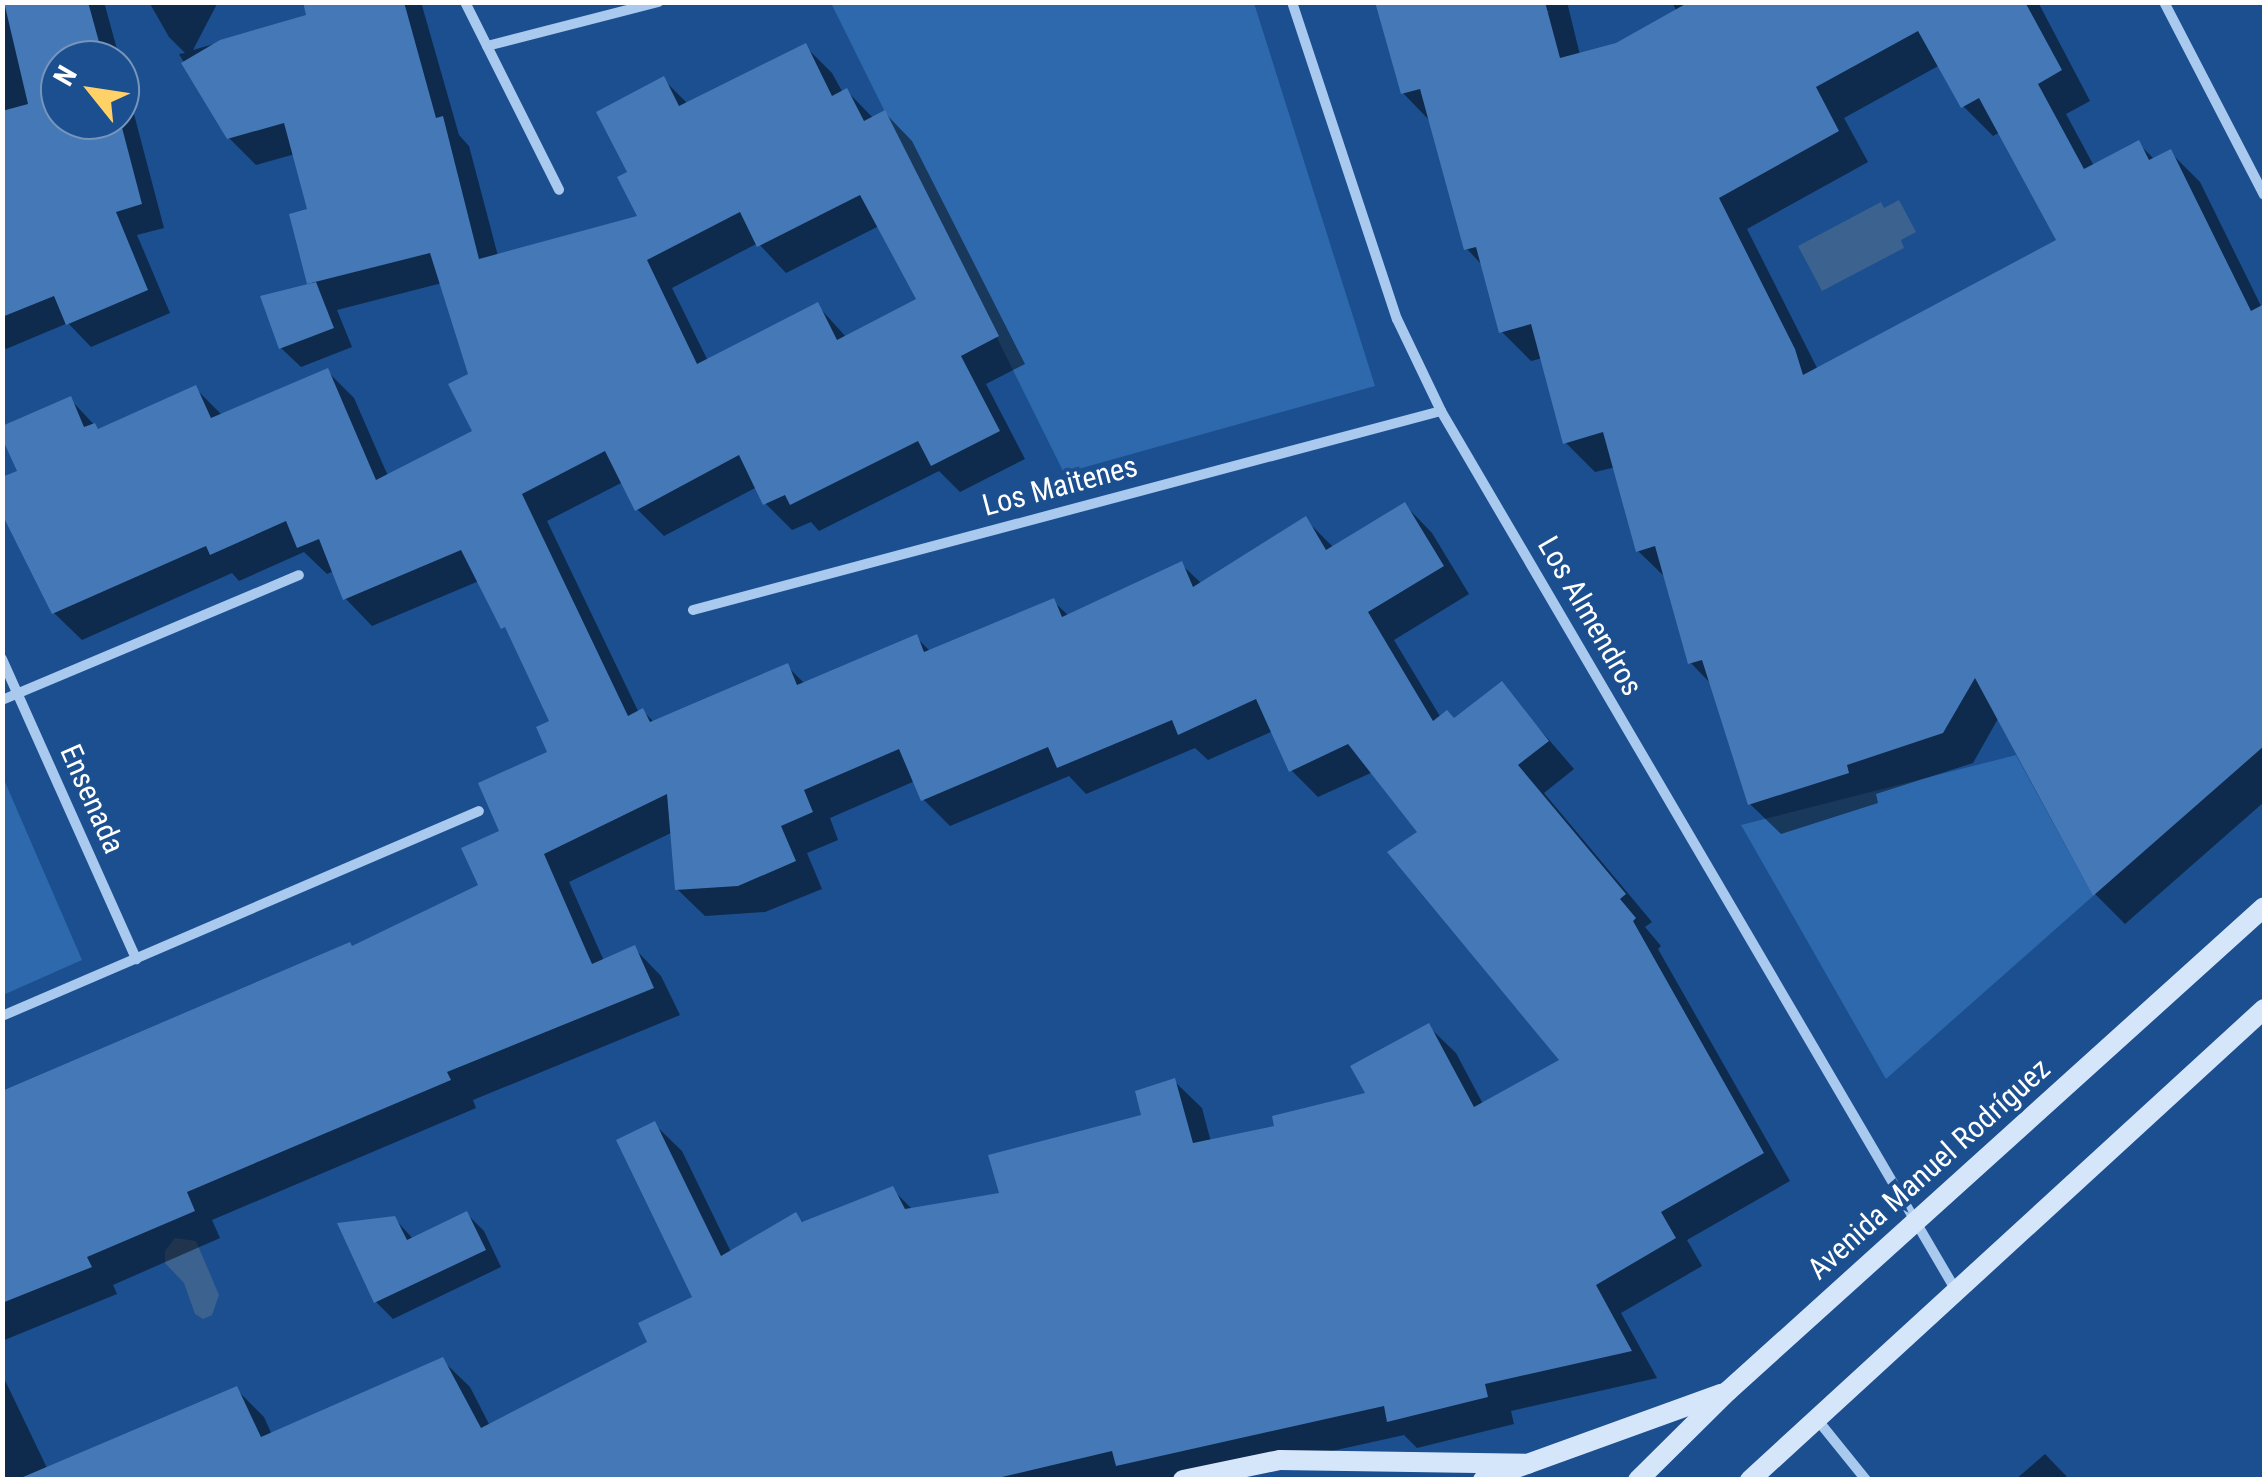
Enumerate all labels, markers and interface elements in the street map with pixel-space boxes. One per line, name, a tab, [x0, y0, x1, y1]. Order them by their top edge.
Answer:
north arrow	[40, 40, 140, 140]
text: N	[47, 60, 84, 91]
street label: Los Maitenes	[979, 448, 1141, 524]
street label: Los Almendros	[1530, 530, 1650, 702]
street label: Ensenada	[52, 739, 132, 859]
street label: Avenida Manuel Rodríguez	[1801, 1051, 2057, 1287]

